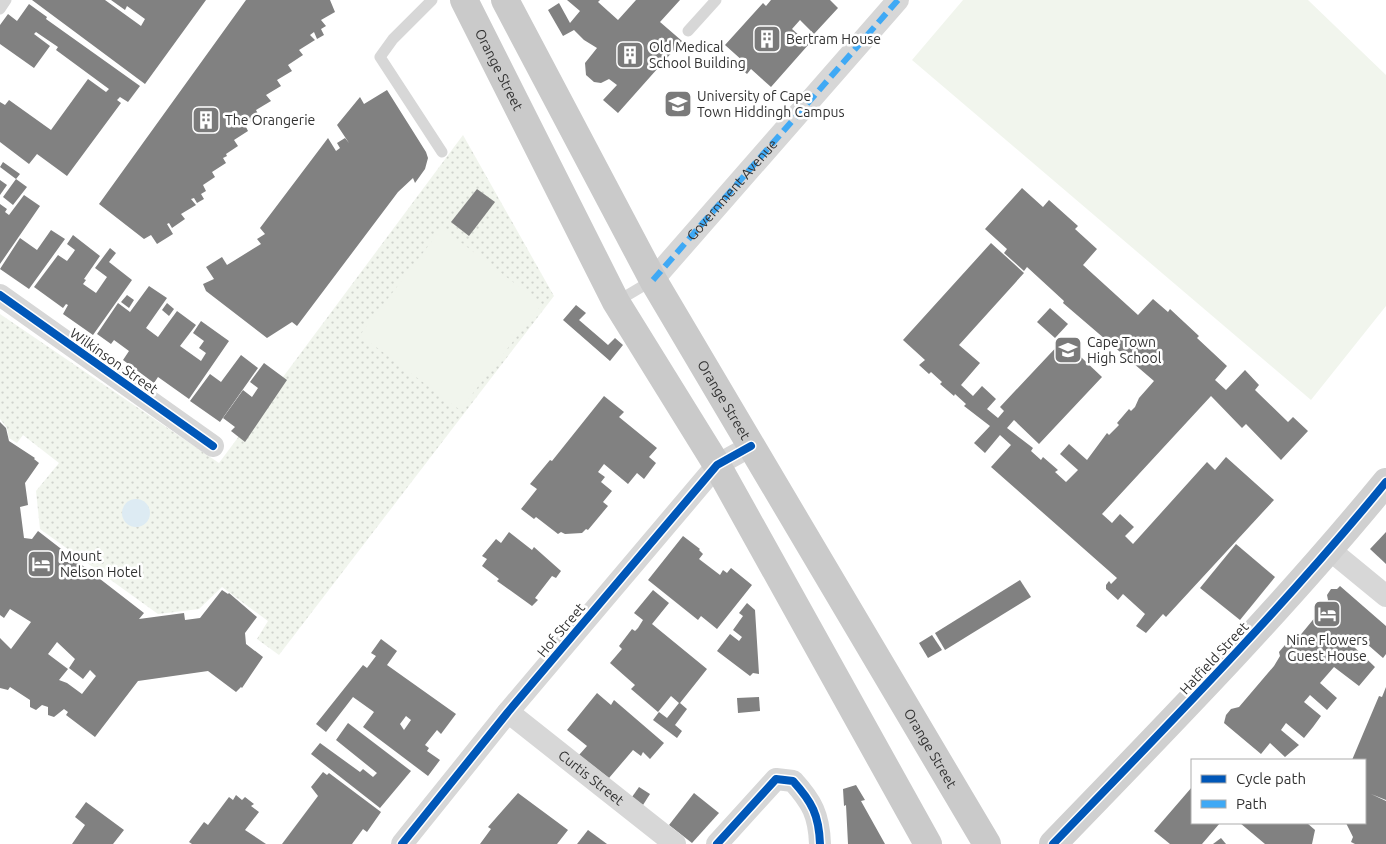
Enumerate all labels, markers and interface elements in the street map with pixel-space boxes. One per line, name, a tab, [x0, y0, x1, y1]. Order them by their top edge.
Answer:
building icon: Bertram House	[752, 24, 782, 54]
street label: Orange Street	[472, 26, 527, 114]
place label: Bertram House	[786, 31, 881, 47]
place label: Old Medical School Building	[649, 39, 746, 71]
building icon: Old Medical School Building	[615, 40, 645, 70]
place label: University of Cape Town Hiddingh Campus	[697, 88, 845, 120]
school or university icon: University of Cape Town Hiddingh Campus	[663, 89, 693, 119]
building icon: The Orangerie	[191, 105, 221, 135]
place label: The Orangerie	[225, 112, 315, 128]
street label: Government Avenue	[683, 136, 781, 244]
street label: Wilkinson Street	[67, 325, 161, 397]
place label: Cape Town High School	[1087, 334, 1162, 366]
school or university icon: Cape Town High School	[1053, 335, 1083, 365]
street label: Orange Street	[694, 357, 754, 443]
place label: Mount Nelson Hotel	[60, 548, 142, 580]
hotel icon: Mount Nelson Hotel	[26, 549, 56, 579]
street label: Hof Street	[534, 599, 589, 660]
hotel icon: Nine Flowers Guest House	[1312, 599, 1342, 629]
street label: Hatfield Street	[1176, 618, 1252, 697]
place label: Nine Flowers Guest House	[1286, 632, 1368, 664]
street label: Orange Street	[901, 706, 960, 791]
street label: Curtis Street	[555, 747, 628, 809]
legend	[1191, 759, 1366, 824]
text: Cycle path	[1236, 770, 1306, 787]
text: Path	[1236, 795, 1267, 812]

